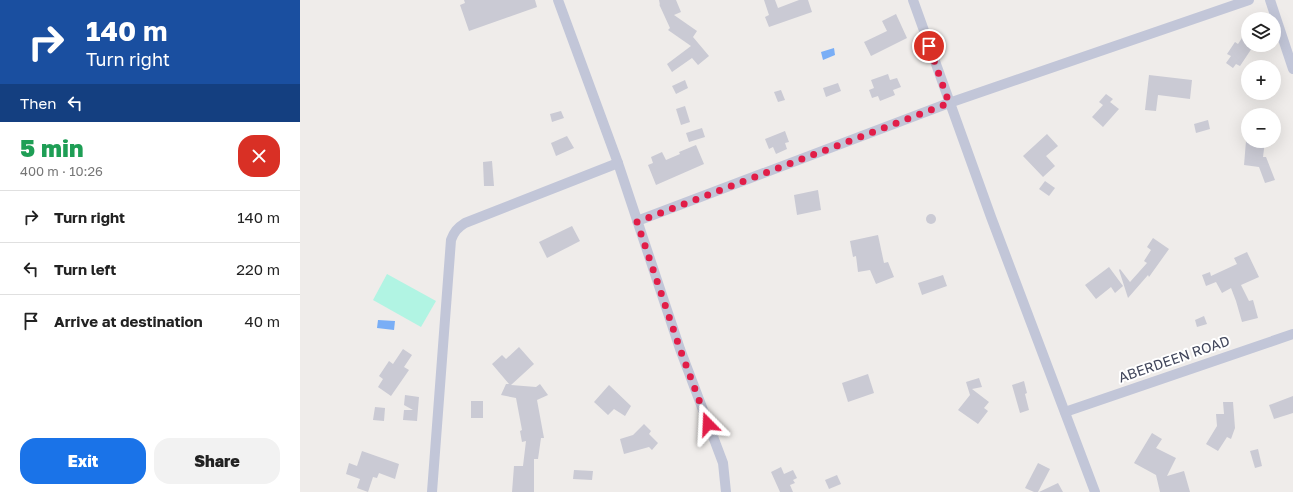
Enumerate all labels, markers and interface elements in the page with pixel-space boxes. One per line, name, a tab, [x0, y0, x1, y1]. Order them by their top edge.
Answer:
map controls	[1241, 12, 1281, 148]
button: layers	[1241, 12, 1281, 52]
text: 140 m	[86, 14, 168, 47]
icon: right	[20, 16, 72, 68]
pin	[912, 29, 946, 63]
icon: arrive	[918, 35, 940, 57]
text: Turn right	[86, 48, 170, 70]
button: +	[1241, 60, 1281, 100]
icon: left	[64, 92, 86, 114]
text: Then	[20, 94, 56, 112]
button: −	[1241, 108, 1281, 148]
text: 5 min	[20, 133, 83, 162]
button: close	[238, 135, 280, 177]
text: 400 m · 10:26	[20, 163, 103, 179]
icon: right	[20, 206, 42, 228]
text: Turn right	[54, 208, 125, 226]
text: 140 m	[237, 208, 280, 226]
icon: left	[20, 258, 42, 280]
text: Turn left	[54, 260, 116, 278]
text: 220 m	[236, 260, 280, 278]
icon: arrive	[20, 310, 42, 332]
text: Arrive at destination	[54, 312, 203, 330]
text: 40 m	[245, 312, 280, 330]
street label: ABERDEEN ROAD	[1116, 332, 1232, 386]
position arrow	[687, 403, 729, 445]
button: Exit	[20, 438, 146, 484]
button: Share	[154, 438, 280, 484]

